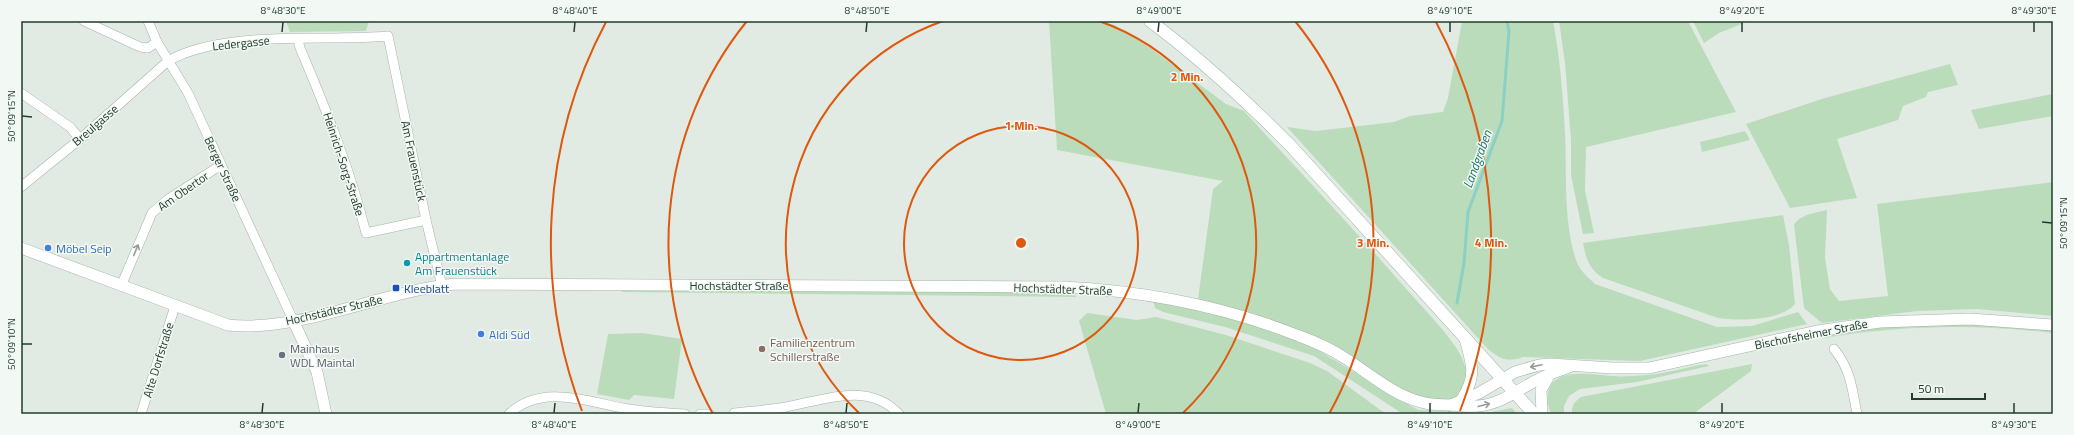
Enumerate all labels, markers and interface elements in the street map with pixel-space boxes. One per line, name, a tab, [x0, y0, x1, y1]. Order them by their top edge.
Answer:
text: 8°48'30"E	[261, 3, 306, 18]
text: 8°48'40"E	[553, 3, 598, 18]
text: 8°48'50"E	[845, 3, 890, 18]
text: 8°49'00"E	[1137, 3, 1182, 18]
text: 8°49'10"E	[1428, 3, 1473, 18]
text: 8°49'20"E	[1720, 3, 1765, 18]
text: 8°49'30"E	[2012, 3, 2057, 18]
street label: Ledergasse	[211, 31, 271, 55]
text: 2 Min.	[1171, 67, 1203, 86]
text: 50°09'15"N	[4, 90, 19, 142]
street label: Breulgasse	[68, 99, 122, 151]
street label: Heinrich-Sorg-Straße	[318, 110, 370, 218]
text: 1 Min.	[1005, 116, 1037, 135]
street label: Am Frauenstück	[396, 119, 432, 203]
water label: Landgraben	[1457, 127, 1497, 191]
street label: Berger Straße	[200, 133, 246, 205]
street label: Am Obertor	[153, 166, 213, 216]
text: 50°09'15"N	[2056, 197, 2071, 249]
text: 3 Min.	[1357, 233, 1389, 252]
text: 4 Min.	[1475, 233, 1507, 252]
centre of rings	[1014, 236, 1028, 250]
place label: Möbel Seip	[56, 239, 112, 258]
marker: Möbel Seip	[43, 243, 53, 253]
one-way arrow	[133, 245, 140, 257]
place label: Appartmentanlage Am Frauenstück	[415, 247, 509, 280]
marker: Appartmentanlage Am Frauenstück	[402, 258, 412, 268]
street label: Hochstädter Straße	[690, 276, 789, 295]
street label: Hochstädter Straße	[1013, 278, 1113, 300]
place label: Kleeblatt	[404, 279, 450, 298]
marker: Kleeblatt	[391, 283, 401, 293]
street label: Hochstädter Straße	[284, 290, 384, 330]
street label: Bischofsheimer Straße	[1753, 314, 1869, 354]
text: 50°09'10"N	[4, 318, 19, 370]
street label: Alte Dorfstraße	[138, 320, 178, 400]
place label: Aldi Süd	[489, 325, 530, 344]
marker: Aldi Süd	[476, 329, 486, 339]
place label: Familienzentrum Schillerstraße	[770, 333, 855, 366]
place label: Mainhaus WDL Maintal	[290, 339, 355, 372]
marker: Familienzentrum Schillerstraße	[757, 344, 767, 354]
marker: Mainhaus WDL Maintal	[277, 350, 287, 360]
one-way arrow	[1530, 363, 1543, 371]
scale bar	[1912, 375, 1985, 401]
text: 50 m	[1918, 379, 1944, 398]
one-way arrow	[1477, 400, 1490, 408]
text: 8°48'30"E	[240, 417, 285, 432]
text: 8°48'40"E	[532, 417, 577, 432]
text: 8°48'50"E	[824, 417, 869, 432]
text: 8°49'00"E	[1116, 417, 1161, 432]
text: 8°49'10"E	[1408, 417, 1453, 432]
text: 8°49'20"E	[1700, 417, 1745, 432]
text: 8°49'30"E	[1992, 417, 2037, 432]

